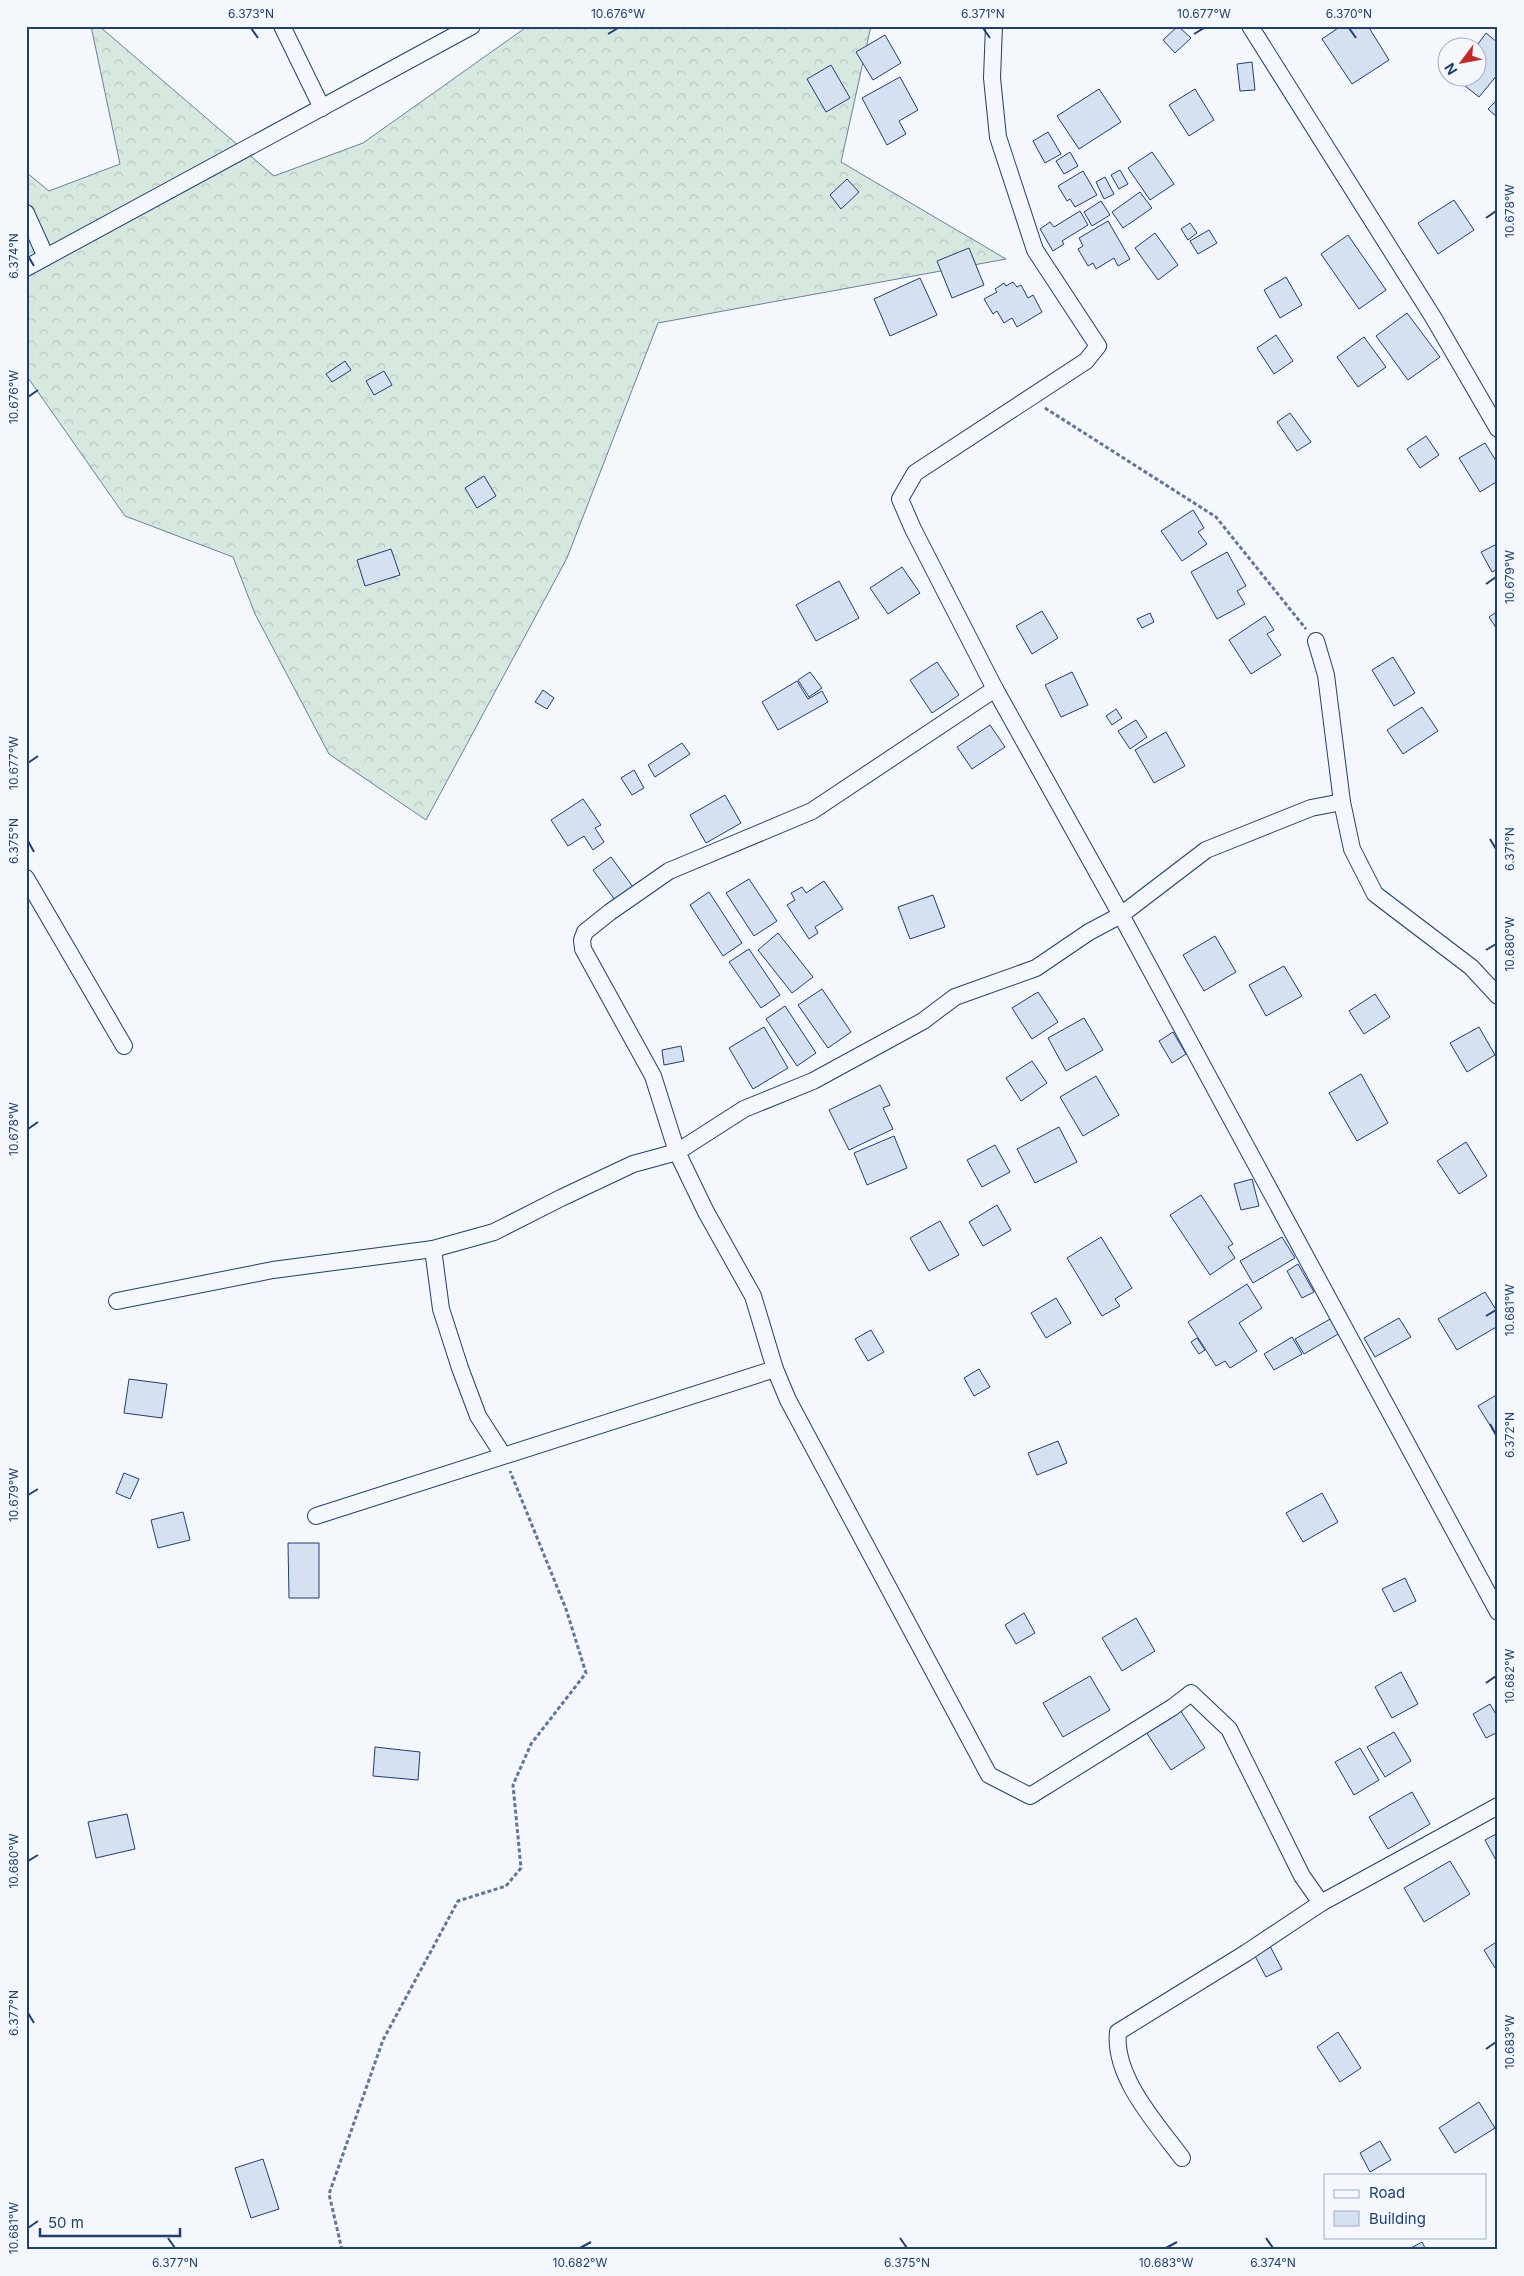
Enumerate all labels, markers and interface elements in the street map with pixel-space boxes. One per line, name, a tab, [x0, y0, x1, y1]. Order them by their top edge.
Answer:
text: 6.373°N	[228, 6, 274, 21]
text: 10.676°W	[591, 6, 645, 21]
text: 6.371°N	[961, 6, 1005, 21]
text: 10.677°W	[1177, 6, 1231, 21]
text: 6.370°N	[1326, 6, 1372, 21]
north arrow	[1436, 38, 1486, 88]
text: N	[1441, 60, 1461, 78]
text: 10.678°W	[1502, 184, 1517, 238]
text: 6.374°N	[6, 233, 21, 279]
text: 10.676°W	[6, 370, 21, 424]
text: 10.679°W	[1502, 550, 1517, 604]
text: 10.677°W	[6, 736, 21, 790]
text: 6.375°N	[6, 818, 21, 864]
text: 6.371°N	[1502, 827, 1517, 871]
text: 10.680°W	[1502, 916, 1517, 972]
text: 10.678°W	[6, 1102, 21, 1156]
text: 10.681°W	[1502, 1284, 1517, 1336]
text: 6.372°N	[1502, 1412, 1517, 1458]
text: 10.679°W	[6, 1468, 21, 1522]
text: 10.682°W	[1502, 1648, 1517, 1703]
text: 10.680°W	[6, 1833, 21, 1889]
text: 6.377°N	[6, 1990, 21, 2036]
text: 10.683°W	[1502, 2014, 1517, 2069]
legend	[1324, 2174, 1486, 2238]
text: Road	[1369, 2183, 1405, 2202]
text: 10.681°W	[6, 2202, 21, 2254]
scale bar	[40, 2206, 180, 2238]
text: Building	[1369, 2209, 1426, 2228]
text: 50 m	[48, 2213, 84, 2232]
text: 6.377°N	[152, 2255, 198, 2270]
text: 10.682°W	[553, 2255, 608, 2270]
text: 6.375°N	[884, 2255, 930, 2270]
text: 10.683°W	[1139, 2255, 1194, 2270]
text: 6.374°N	[1250, 2255, 1296, 2270]

